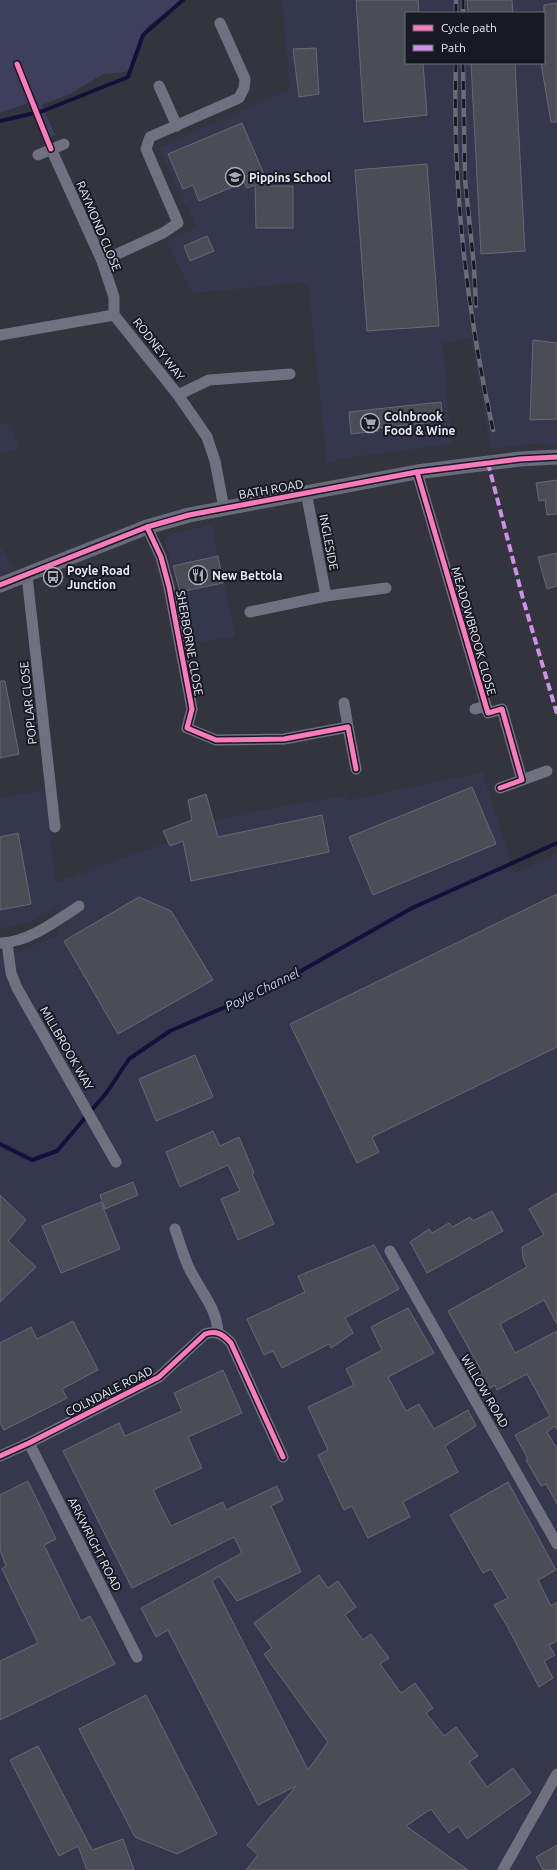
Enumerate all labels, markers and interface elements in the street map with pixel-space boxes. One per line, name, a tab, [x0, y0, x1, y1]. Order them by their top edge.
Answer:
legend	[405, 12, 545, 64]
text: Cycle path	[441, 21, 497, 34]
text: Path	[441, 41, 466, 54]
school or university icon: Pippins School	[224, 166, 246, 188]
place label: Pippins School	[249, 171, 331, 184]
street label: RAYMOND CLOSE	[74, 179, 124, 273]
street label: RODNEY WAY	[131, 315, 187, 383]
place label: Colnbrook Food & Wine	[384, 410, 455, 437]
supermarket icon: Colnbrook Food & Wine	[359, 412, 381, 434]
street label: BATH ROAD	[238, 477, 304, 501]
street label: INGLESIDE	[317, 513, 341, 571]
place label: Poyle Road Junction	[67, 564, 130, 591]
restaurant icon: New Bettola	[187, 564, 209, 586]
street label: MEADOWBROOK CLOSE	[449, 565, 499, 697]
bus stop icon: Poyle Road Junction	[42, 566, 64, 588]
place label: New Bettola	[212, 569, 283, 582]
street label: SHERBORNE CLOSE	[174, 589, 206, 697]
street label: POPLAR CLOSE	[17, 661, 39, 745]
water label: Poyle Channel	[223, 965, 302, 1013]
street label: MILLBROOK WAY	[38, 1004, 96, 1092]
street label: WILLOW ROAD	[459, 1352, 511, 1430]
street label: COLNDALE ROAD	[63, 1363, 155, 1419]
street label: ARKWRIGHT ROAD	[66, 1495, 124, 1593]

